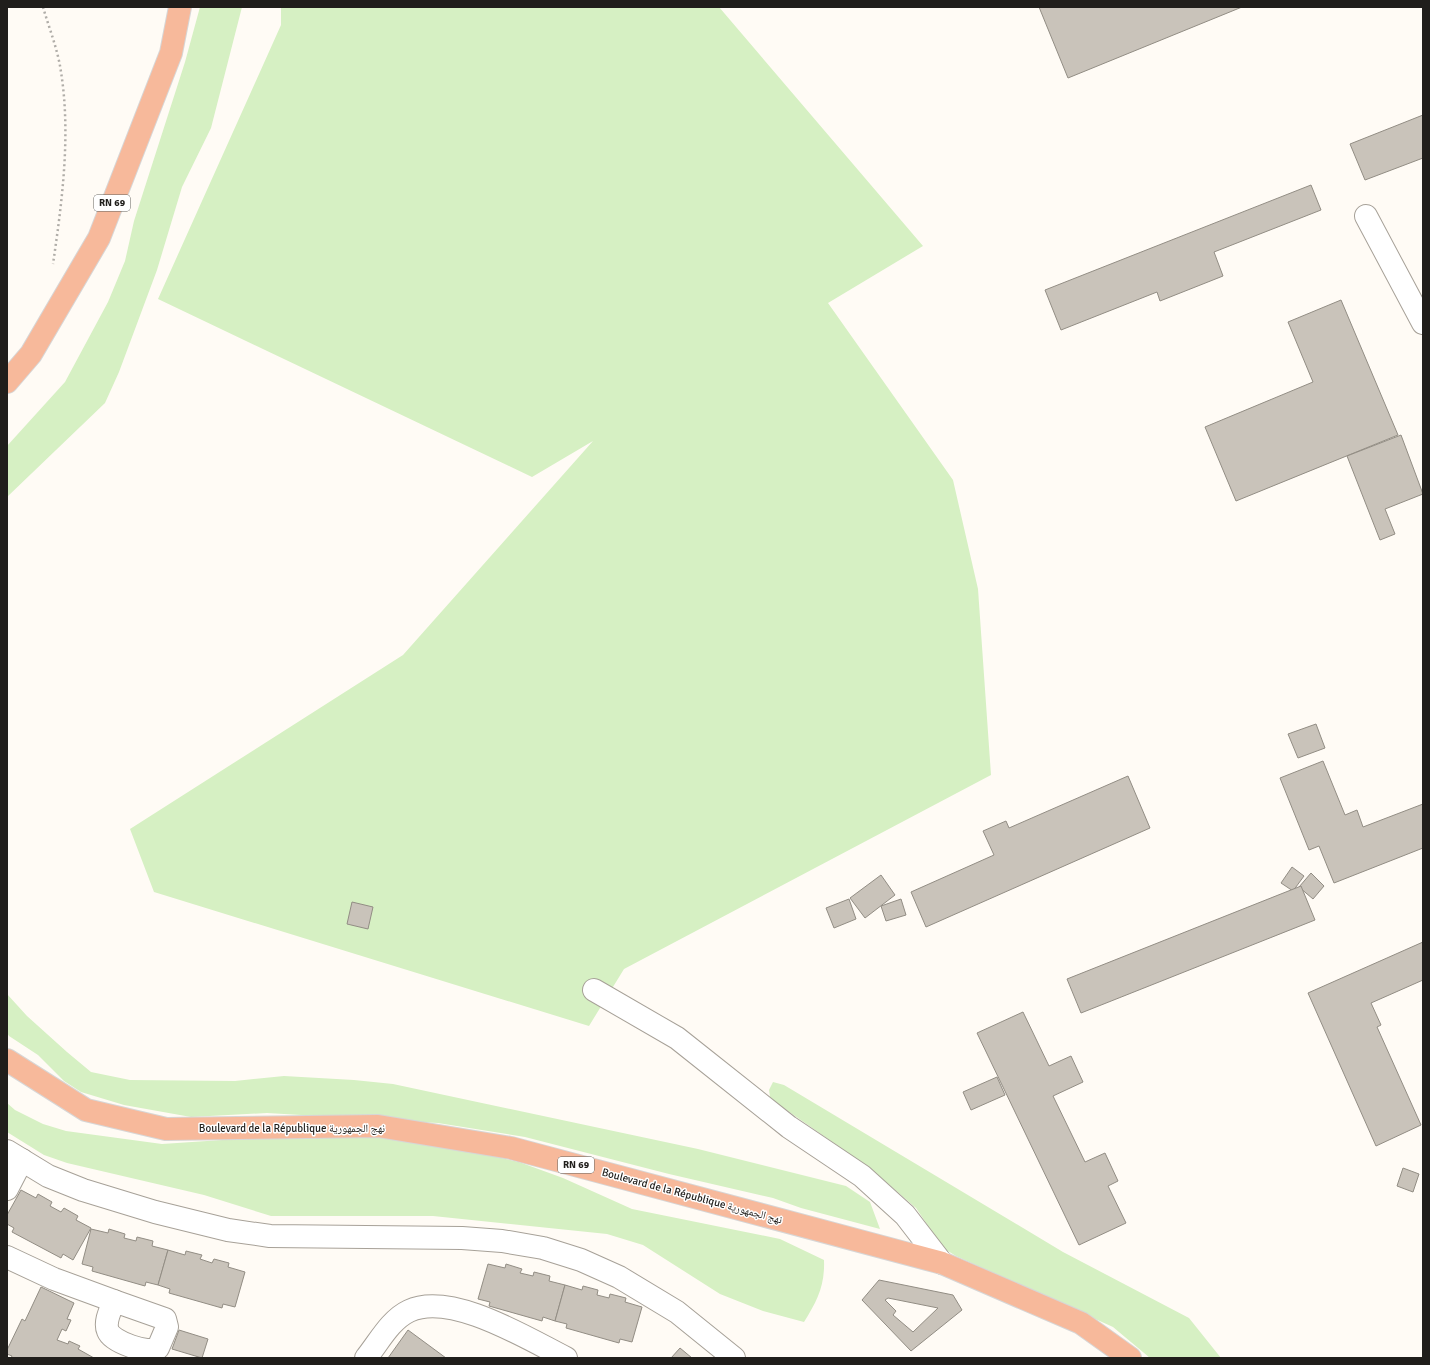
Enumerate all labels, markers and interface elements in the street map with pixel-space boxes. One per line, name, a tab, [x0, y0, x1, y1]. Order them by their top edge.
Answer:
road number: RN 69	[94, 195, 130, 211]
street label: Boulevard de la République نهج الجمهورية	[199, 1122, 385, 1135]
road number: RN 69	[558, 1157, 594, 1173]
street label: Boulevard de la République نهج الجمهورية	[600, 1166, 784, 1226]

